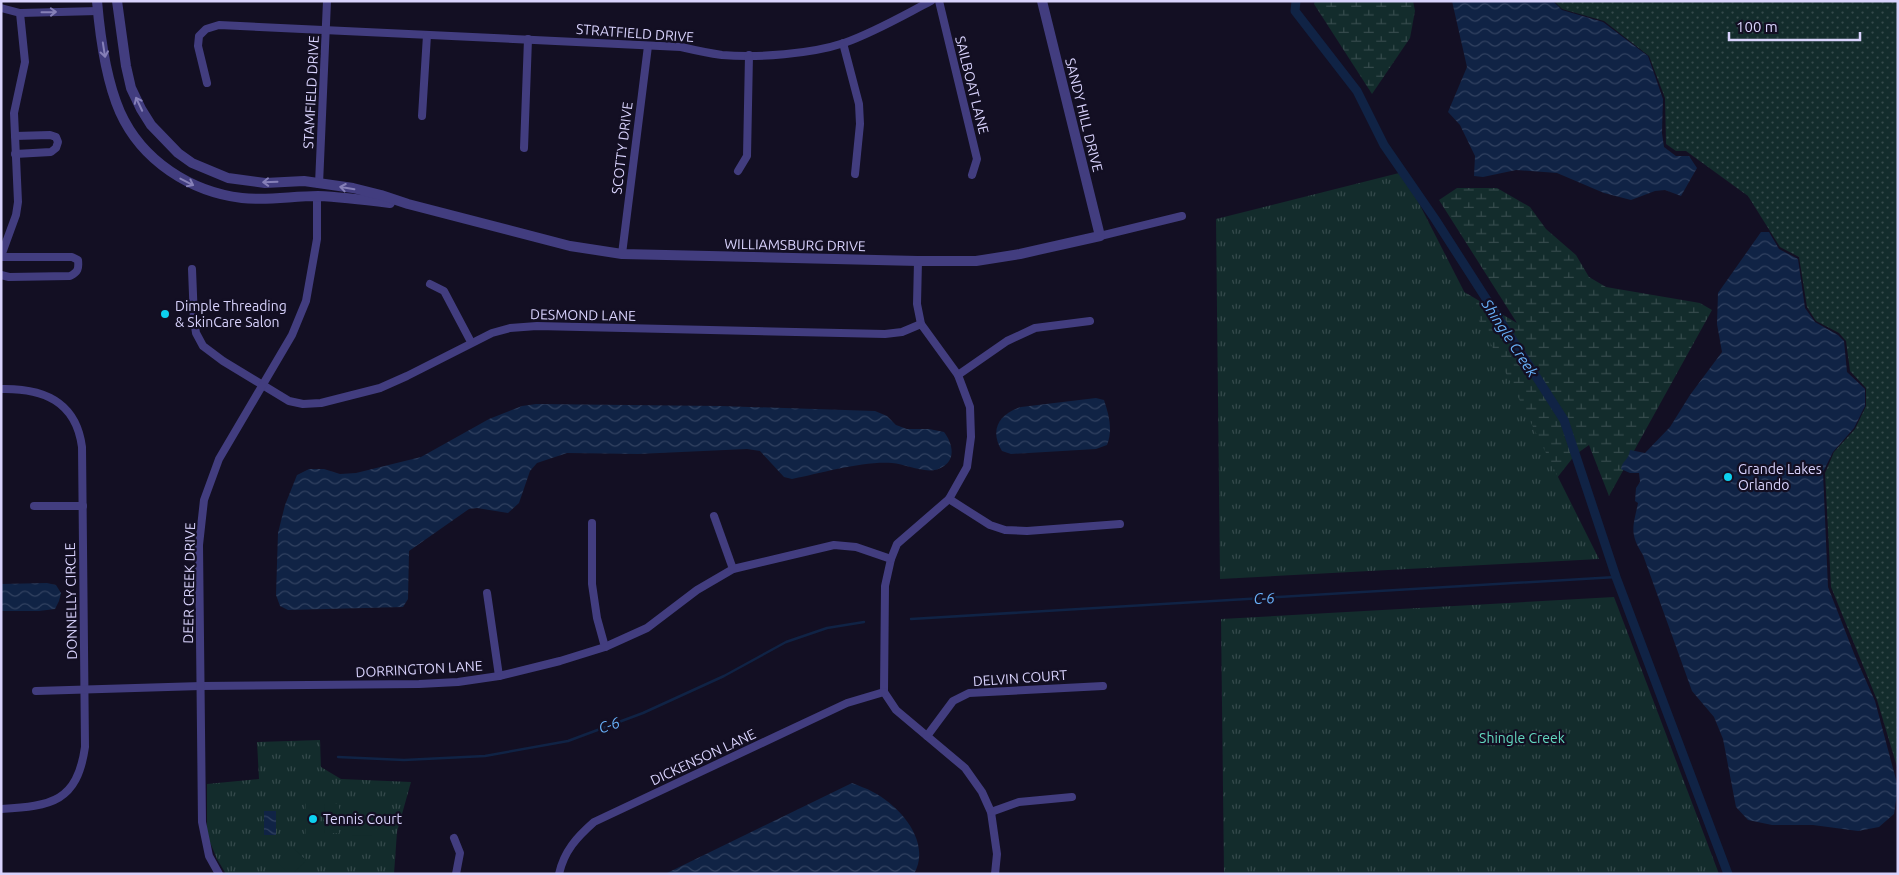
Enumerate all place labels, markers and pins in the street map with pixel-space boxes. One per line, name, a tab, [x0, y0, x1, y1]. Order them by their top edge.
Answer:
place label: Dimple Threading & SkinCare Salon	[175, 298, 287, 330]
marker: Dimple Threading & SkinCare Salon	[159, 308, 171, 320]
place label: Grande Lakes Orlando	[1738, 461, 1822, 493]
marker: Grande Lakes Orlando	[1722, 471, 1734, 483]
place label: Tennis Court	[323, 811, 403, 827]
marker: Tennis Court	[307, 813, 319, 825]

